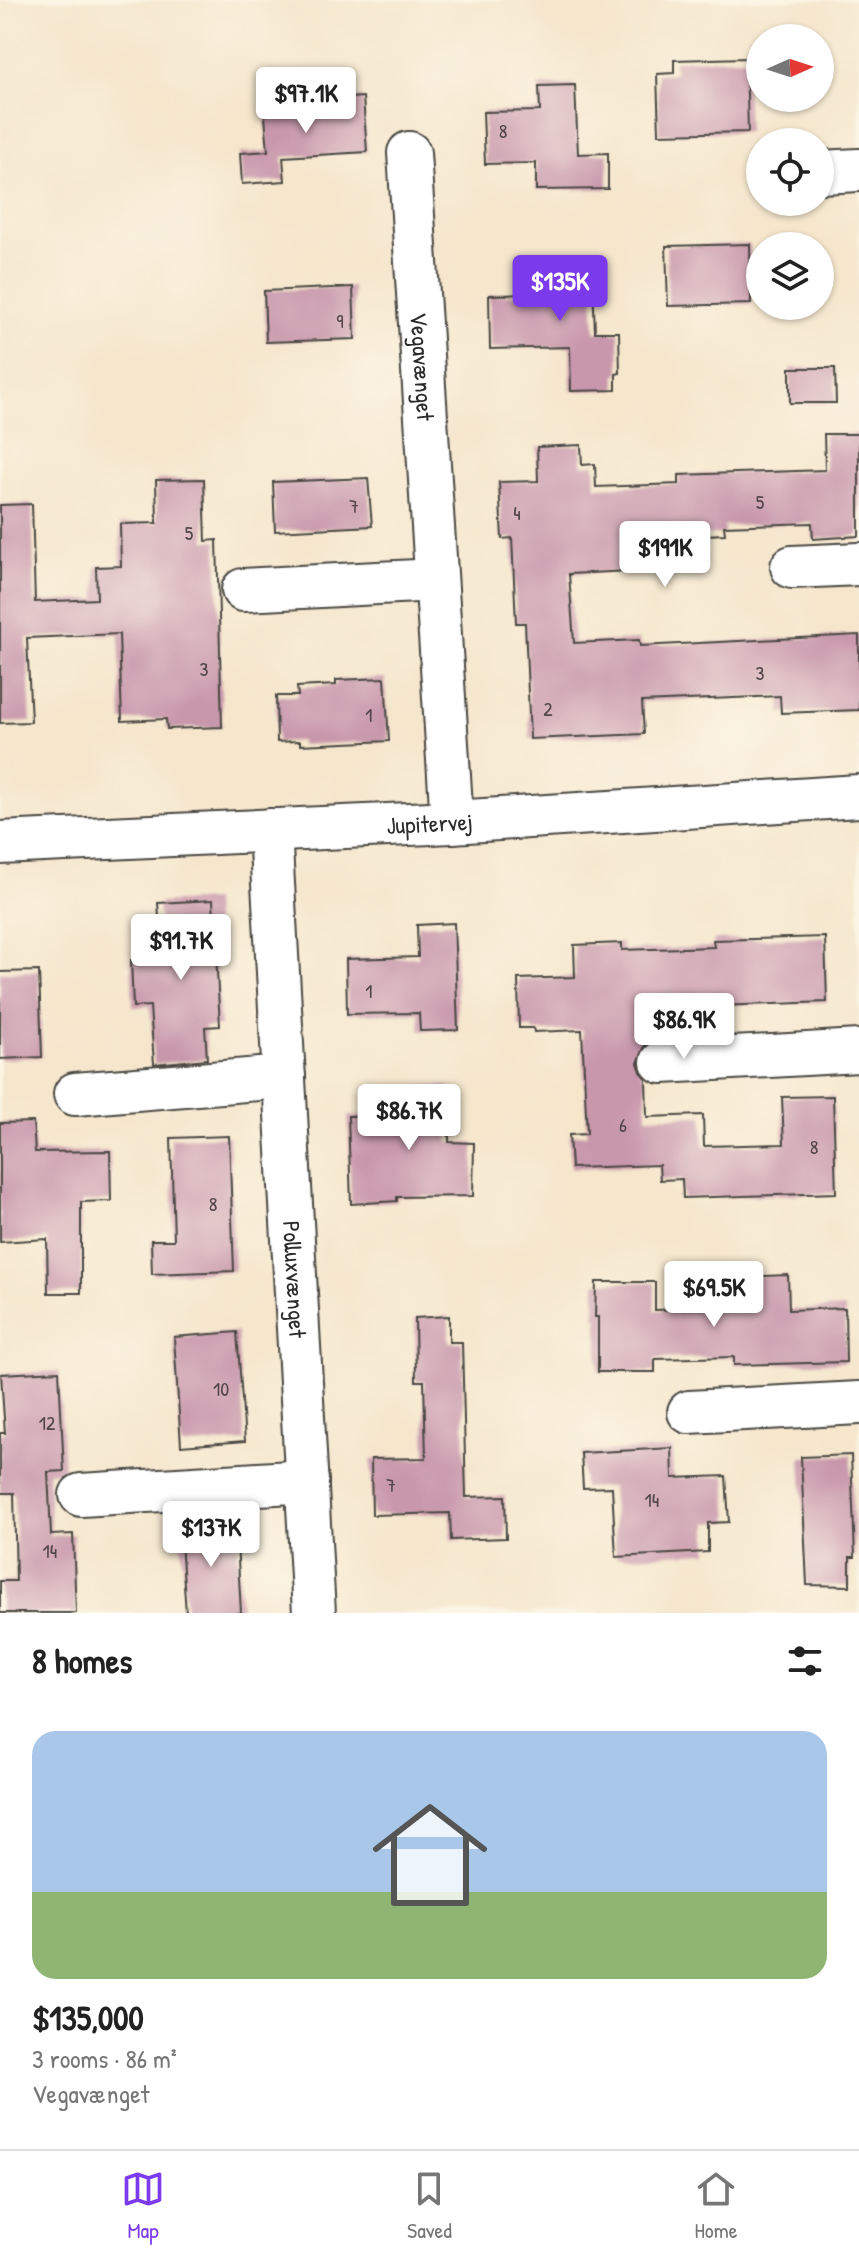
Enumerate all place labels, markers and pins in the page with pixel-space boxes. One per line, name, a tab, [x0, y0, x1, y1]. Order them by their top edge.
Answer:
pin: $97.1K	[241, 67, 371, 135]
pin: $135K	[504, 255, 616, 323]
pin: $191K	[609, 521, 721, 589]
pin: $91.7K	[116, 914, 246, 982]
pin: $86.9K	[619, 993, 749, 1061]
pin: $86.7K	[344, 1084, 474, 1152]
pin: $69.5K	[649, 1261, 779, 1329]
pin: $137K	[155, 1501, 267, 1569]

